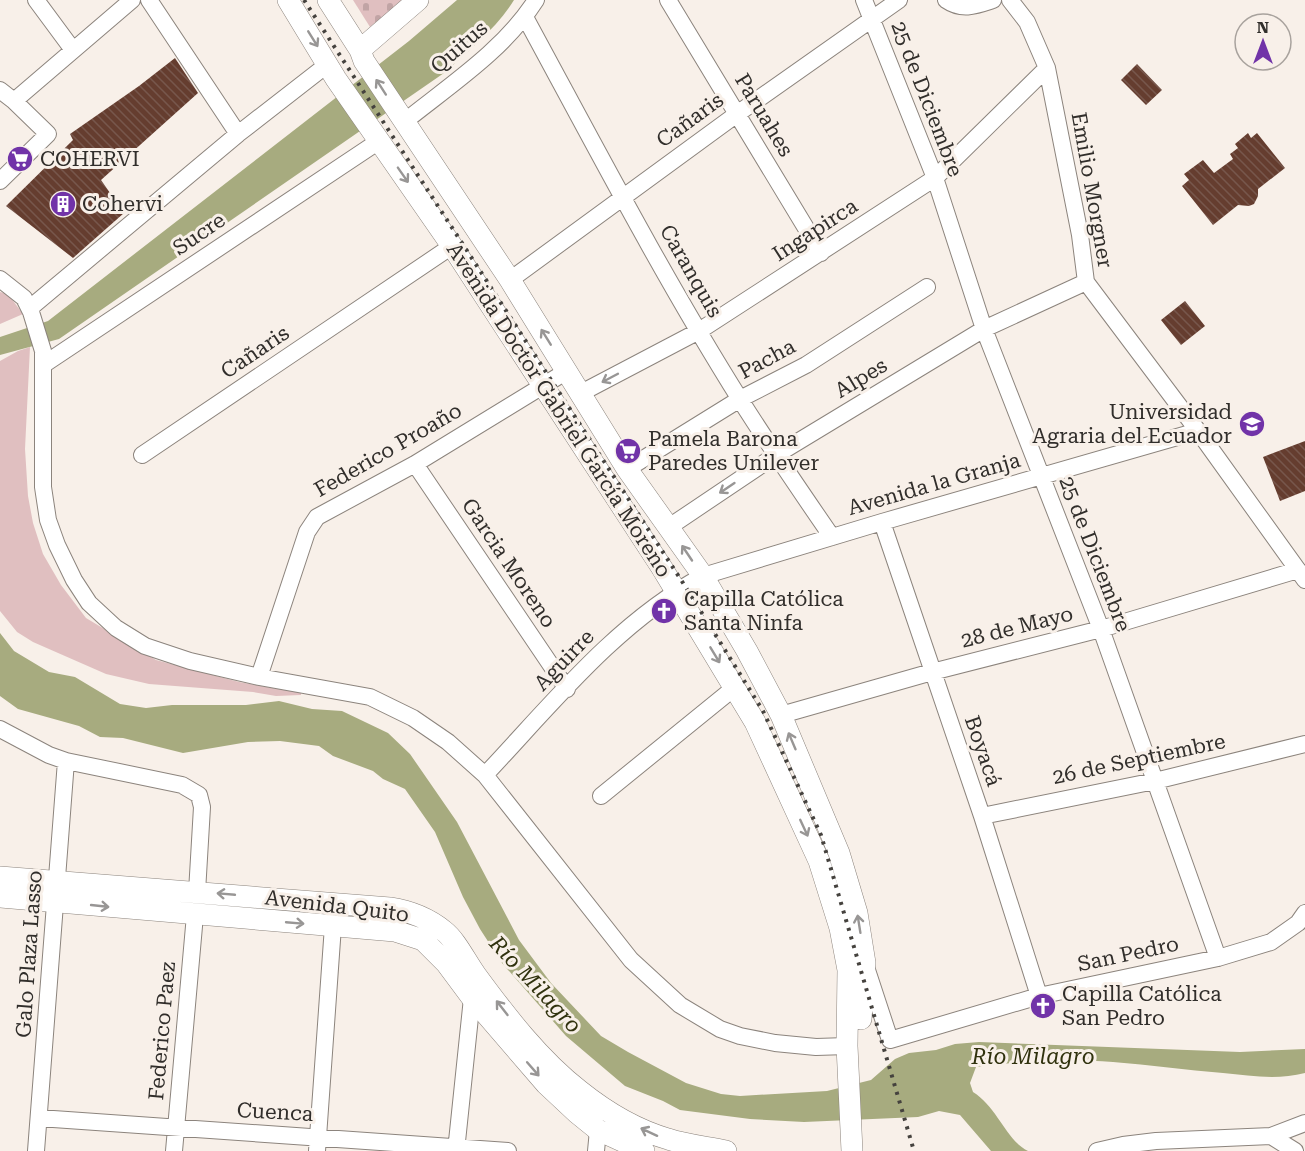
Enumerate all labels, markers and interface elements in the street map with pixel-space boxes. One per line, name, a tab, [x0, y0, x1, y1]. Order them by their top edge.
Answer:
north arrow	[1233, 12, 1293, 72]
street label: Quitus	[426, 16, 492, 78]
street label: 25 de Diciembre	[886, 18, 968, 180]
text: N	[1257, 18, 1269, 37]
one-way arrow	[307, 30, 319, 47]
street label: Paruahes	[730, 69, 798, 161]
one-way arrow	[375, 79, 387, 96]
street label: Cañaris	[652, 88, 728, 152]
street label: Emilio Morgner	[1067, 110, 1118, 270]
supermarket icon: COHERVI	[5, 144, 35, 174]
place label: COHERVI	[40, 147, 140, 171]
one-way arrow	[397, 166, 409, 183]
building icon: Cohervi	[48, 189, 78, 219]
place label: Cohervi	[82, 192, 163, 216]
street label: Ingapirca	[768, 193, 862, 266]
street label: Sucre	[168, 208, 230, 260]
street label: Caranquis	[655, 220, 727, 322]
street label: Avenida Doctor Gabriel García Moreno	[442, 238, 676, 582]
street label: Cañaris	[216, 321, 294, 383]
one-way arrow	[539, 329, 551, 346]
street label: Pacha	[735, 334, 800, 384]
street label: Alpes	[831, 353, 892, 403]
one-way arrow	[602, 373, 620, 384]
street label: Federico Proaño	[310, 398, 466, 502]
place label: Universidad Agraria del Ecuador	[1032, 400, 1233, 448]
school or university icon: Universidad Agraria del Ecuador	[1237, 409, 1267, 439]
place label: Pamela Barona Paredes Unilever	[648, 427, 819, 475]
supermarket icon: Pamela Barona Paredes Unilever	[613, 436, 643, 466]
street label: Avenida la Granja	[845, 448, 1024, 520]
street label: 25 de Diciembre	[1054, 473, 1136, 635]
one-way arrow	[720, 482, 736, 494]
street label: Garcia Moreno	[457, 494, 561, 632]
one-way arrow	[681, 545, 693, 562]
place label: Capilla Católica Santa Ninfa	[684, 587, 844, 635]
church icon: Capilla Católica Santa Ninfa	[649, 596, 679, 626]
street label: 28 de Mayo	[958, 601, 1076, 653]
street label: Aguirre	[529, 625, 599, 695]
one-way arrow	[709, 646, 721, 663]
street label: Boyacá	[960, 713, 1006, 790]
street label: 26 de Septiembre	[1050, 729, 1228, 789]
one-way arrow	[785, 733, 797, 751]
one-way arrow	[799, 819, 811, 837]
street label: Galo Plaza Lasso	[11, 869, 47, 1039]
street label: Avenida Quito	[264, 885, 410, 927]
one-way arrow	[216, 888, 236, 899]
one-way arrow	[90, 901, 110, 912]
one-way arrow	[853, 914, 864, 934]
one-way arrow	[285, 918, 305, 929]
water label: Río Milagro	[484, 930, 587, 1038]
street label: San Pedro	[1075, 932, 1181, 976]
street label: Federico Paez	[144, 961, 180, 1101]
place label: Capilla Católica San Pedro	[1062, 982, 1222, 1030]
church icon: Capilla Católica San Pedro	[1028, 991, 1058, 1021]
one-way arrow	[495, 1000, 508, 1016]
water label: Río Milagro	[971, 1044, 1094, 1069]
one-way arrow	[526, 1061, 540, 1076]
street label: Cuenca	[236, 1098, 314, 1126]
one-way arrow	[641, 1125, 659, 1137]

